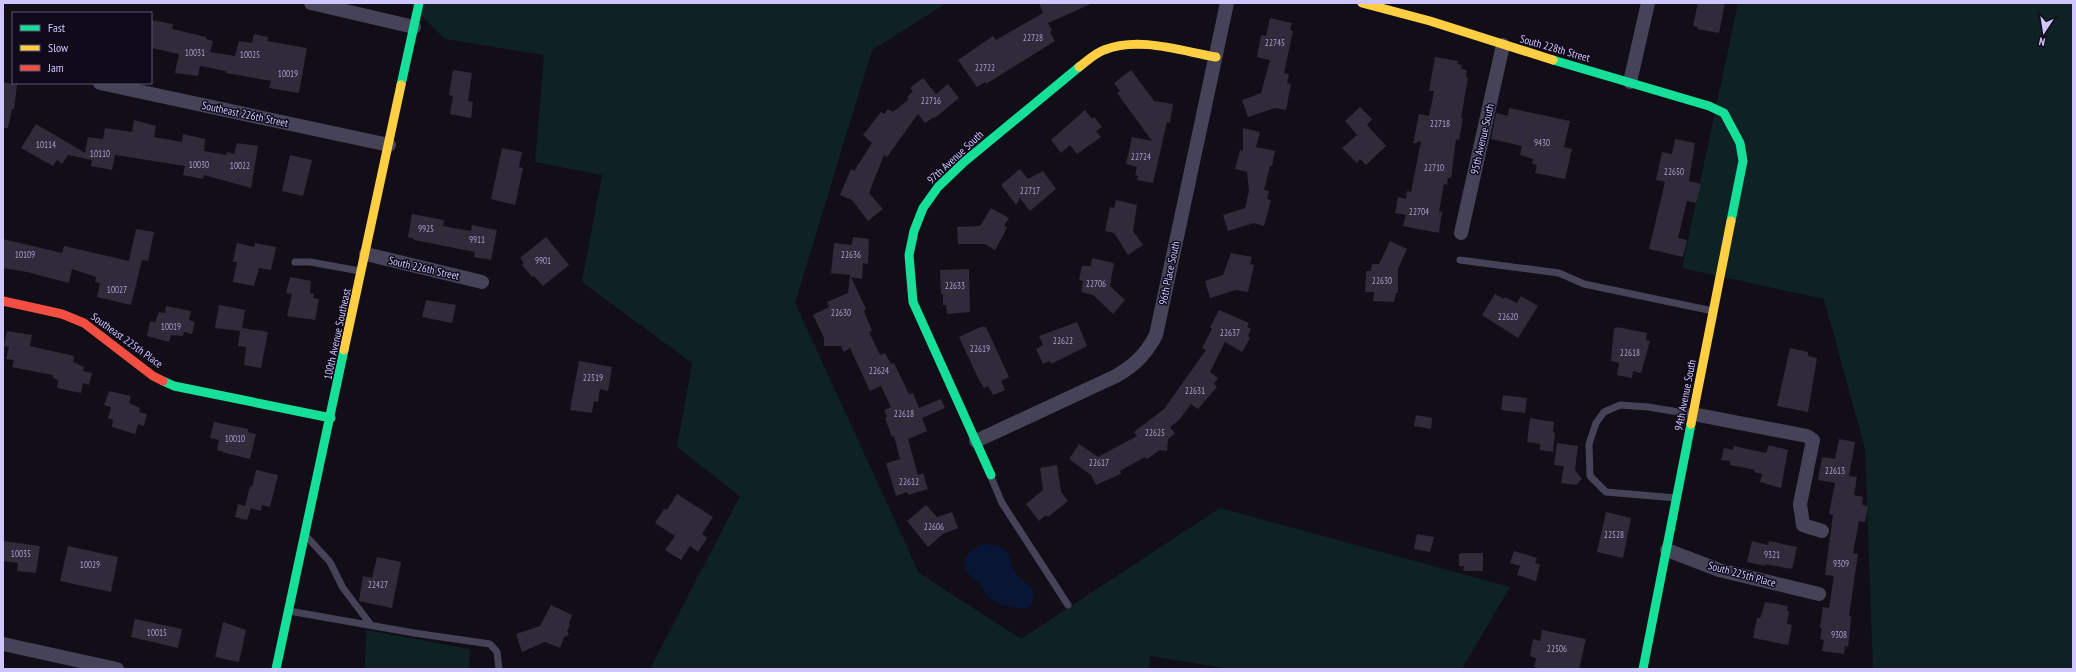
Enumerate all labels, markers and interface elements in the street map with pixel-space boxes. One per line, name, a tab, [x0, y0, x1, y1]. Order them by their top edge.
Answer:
legend	[12, 12, 152, 84]
north arrow	[2024, 12, 2064, 52]
text: Fast	[48, 20, 66, 35]
street label: South 228th Street	[1518, 31, 1592, 65]
house number: 22728	[1023, 32, 1043, 43]
text: N	[2038, 34, 2046, 49]
house number: 22745	[1265, 37, 1285, 48]
text: Slow	[48, 40, 69, 55]
house number: 10031	[185, 47, 205, 58]
house number: 10025	[240, 49, 260, 60]
text: Jam	[47, 60, 64, 75]
house number: 22722	[975, 62, 995, 73]
house number: 10019	[278, 68, 298, 79]
house number: 22716	[921, 95, 941, 106]
street label: Southeast 226th Street	[201, 98, 289, 130]
street label: 95th Avenue South	[1467, 102, 1497, 176]
house number: 22718	[1430, 118, 1450, 129]
street label: 97th Avenue South	[924, 127, 986, 187]
house number: 9430	[1534, 137, 1550, 148]
house number: 10114	[36, 139, 56, 150]
house number: 10110	[90, 148, 110, 159]
house number: 22724	[1131, 151, 1151, 162]
house number: 10030	[189, 159, 209, 170]
house number: 10022	[230, 160, 250, 171]
house number: 22710	[1424, 162, 1444, 173]
house number: 22650	[1664, 166, 1684, 177]
house number: 22717	[1020, 185, 1040, 196]
house number: 22704	[1409, 206, 1429, 217]
house number: 9925	[418, 223, 434, 234]
house number: 9911	[469, 234, 485, 245]
street label: 96th Place South	[1155, 240, 1183, 306]
house number: 10109	[15, 249, 35, 260]
house number: 22636	[841, 249, 861, 260]
street label: South 226th Street	[387, 253, 461, 283]
house number: 9901	[535, 255, 551, 266]
house number: 22630	[1372, 275, 1392, 286]
house number: 22706	[1086, 278, 1106, 289]
house number: 22633	[945, 280, 965, 291]
house number: 10027	[107, 284, 127, 295]
street label: 100th Avenue Southeast	[321, 287, 353, 381]
house number: 22630	[831, 307, 851, 318]
street label: Southeast 225th Place	[88, 309, 166, 371]
house number: 22620	[1498, 311, 1518, 322]
house number: 10019	[161, 321, 181, 332]
house number: 22637	[1220, 327, 1240, 338]
house number: 22622	[1053, 335, 1073, 346]
house number: 22619	[970, 343, 990, 354]
house number: 22618	[1620, 347, 1640, 358]
street label: 94th Avenue South	[1671, 358, 1699, 432]
house number: 22624	[869, 365, 889, 376]
house number: 22519	[583, 372, 603, 383]
house number: 22631	[1185, 385, 1205, 396]
house number: 22618	[894, 408, 914, 419]
house number: 22625	[1145, 427, 1165, 438]
house number: 10010	[225, 433, 245, 444]
house number: 22617	[1089, 457, 1109, 468]
house number: 22613	[1825, 465, 1845, 476]
house number: 22612	[899, 476, 919, 487]
house number: 22606	[924, 521, 944, 532]
house number: 22528	[1604, 529, 1624, 540]
house number: 10035	[11, 548, 31, 559]
house number: 9321	[1764, 549, 1780, 560]
street label: South 225th Place	[1707, 558, 1778, 590]
house number: 9309	[1833, 558, 1849, 569]
house number: 10029	[80, 559, 100, 570]
house number: 22427	[368, 579, 388, 590]
house number: 10015	[147, 627, 167, 638]
house number: 9308	[1831, 629, 1847, 640]
house number: 22506	[1547, 643, 1567, 654]

